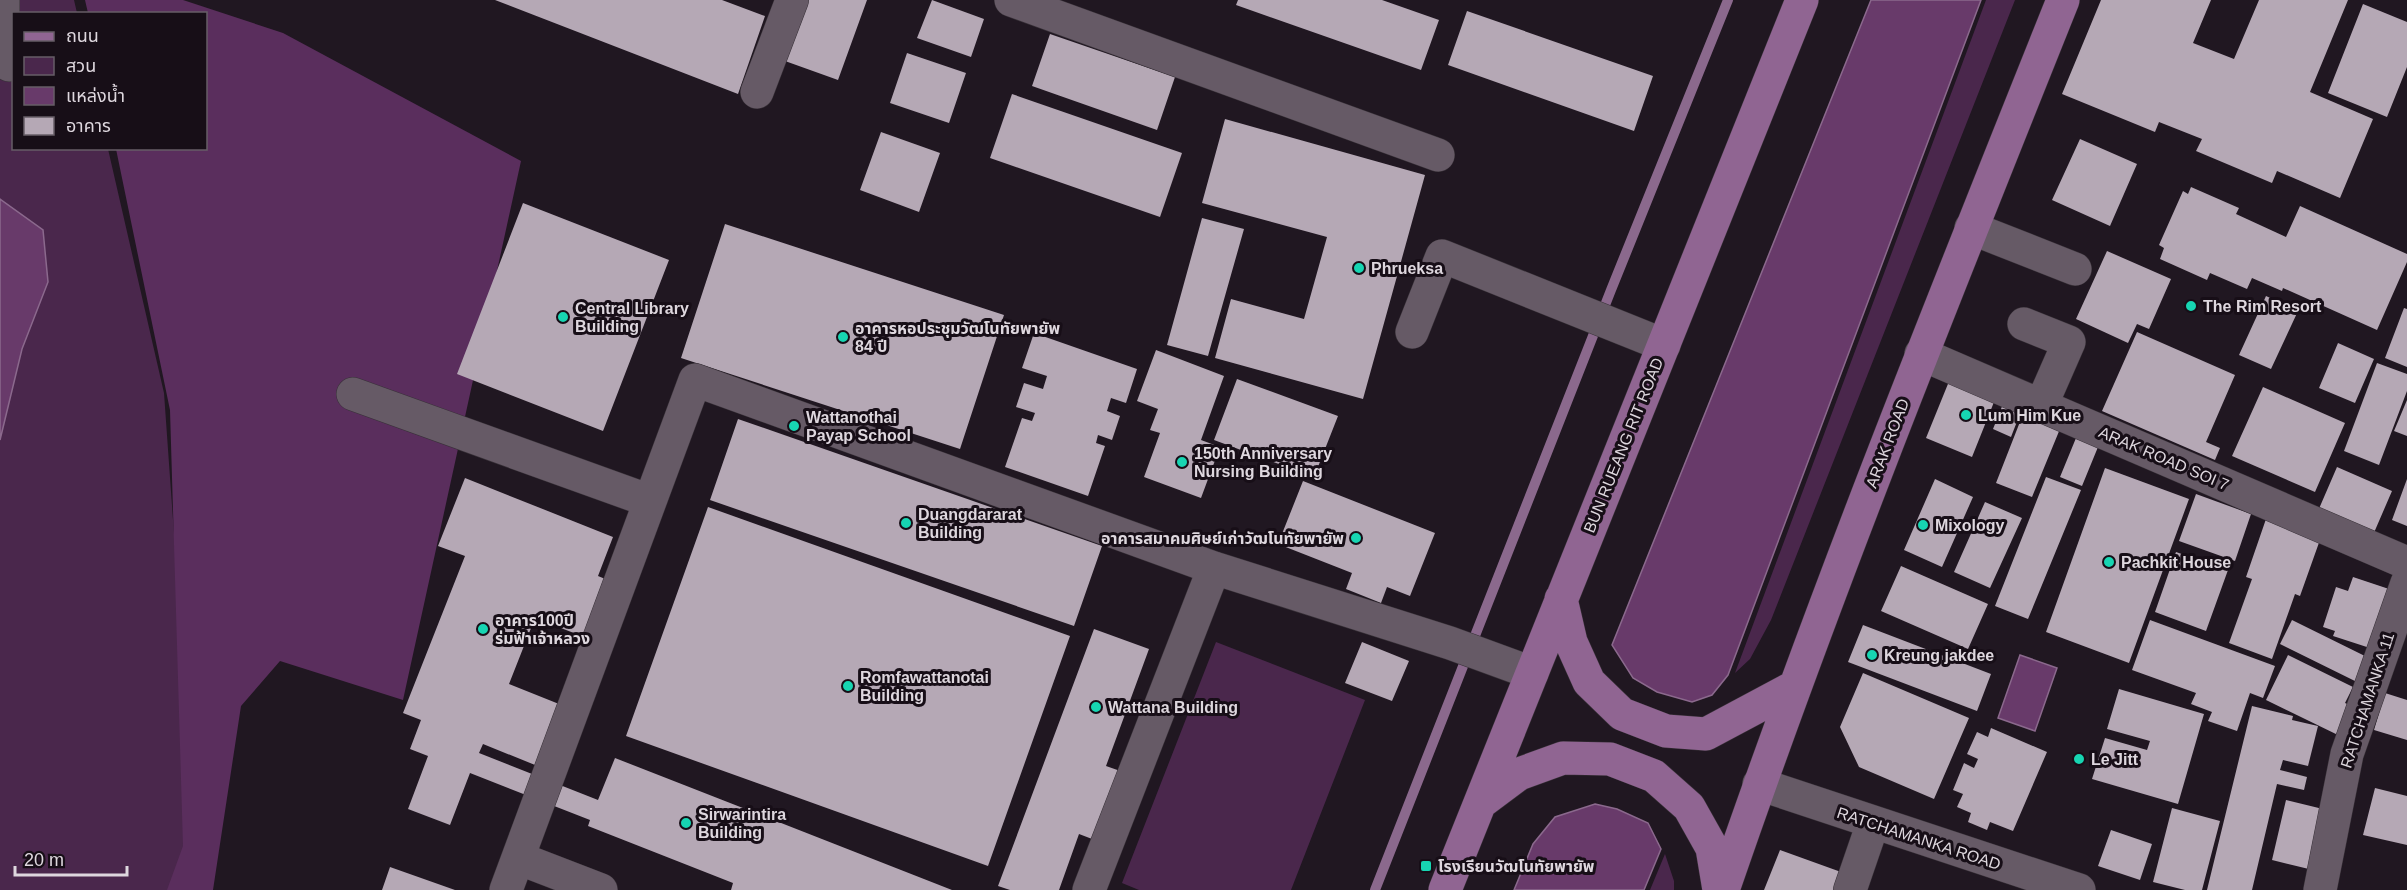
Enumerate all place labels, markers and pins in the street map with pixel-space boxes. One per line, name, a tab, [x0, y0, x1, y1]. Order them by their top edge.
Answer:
place label: Phrueksa	[1371, 260, 1443, 277]
marker: Phrueksa	[1352, 261, 1366, 275]
place label: The Rim Resort	[2203, 298, 2322, 315]
marker: The Rim Resort	[2184, 299, 2198, 313]
place label: Central Library Building	[575, 300, 689, 335]
marker: Central Library Building	[556, 310, 570, 324]
place label: อาคารหอประชุมวัฒโนทัยพายัพ 84 ปี	[855, 320, 1060, 355]
marker: อาคารหอประชุมวัฒโนทัยพายัพ 84 ปี	[836, 330, 850, 344]
place label: Lum Him Kue	[1978, 407, 2081, 424]
marker: Lum Him Kue	[1959, 408, 1973, 422]
place label: Wattanothai Payap School	[806, 409, 911, 444]
marker: Wattanothai Payap School	[787, 419, 801, 433]
place label: 150th Anniversary Nursing Building	[1194, 445, 1332, 480]
marker: 150th Anniversary Nursing Building	[1175, 455, 1189, 469]
place label: Duangdararat Building	[918, 506, 1023, 541]
marker: Duangdararat Building	[899, 516, 913, 530]
place label: Mixology	[1935, 517, 2004, 534]
marker: Mixology	[1916, 518, 1930, 532]
place label: อาคารสมาคมศิษย์เก่าวัฒโนทัยพายัพ	[1101, 530, 1344, 547]
marker: อาคารสมาคมศิษย์เก่าวัฒโนทัยพายัพ	[1349, 531, 1363, 545]
place label: Pachkit House	[2121, 554, 2231, 571]
marker: Pachkit House	[2102, 555, 2116, 569]
place label: อาคาร100ปี ร่มฟ้าเจ้าหลวง	[495, 612, 590, 647]
marker: อาคาร100ปี ร่มฟ้าเจ้าหลวง	[476, 622, 490, 636]
place label: Kreung jakdee	[1884, 647, 1994, 664]
marker: Kreung jakdee	[1865, 648, 1879, 662]
place label: Romfawattanotai Building	[860, 669, 989, 704]
marker: Romfawattanotai Building	[841, 679, 855, 693]
place label: Wattana Building	[1108, 699, 1238, 716]
marker: Wattana Building	[1089, 700, 1103, 714]
place label: Le Jitt	[2091, 751, 2139, 768]
marker: Le Jitt	[2072, 752, 2086, 766]
place label: Sirwarintira Building	[698, 806, 786, 841]
marker: Sirwarintira Building	[679, 816, 693, 830]
place label: โรงเรียนวัฒโนทัยพายัพ	[1438, 858, 1595, 875]
marker: โรงเรียนวัฒโนทัยพายัพ	[1419, 859, 1433, 873]

